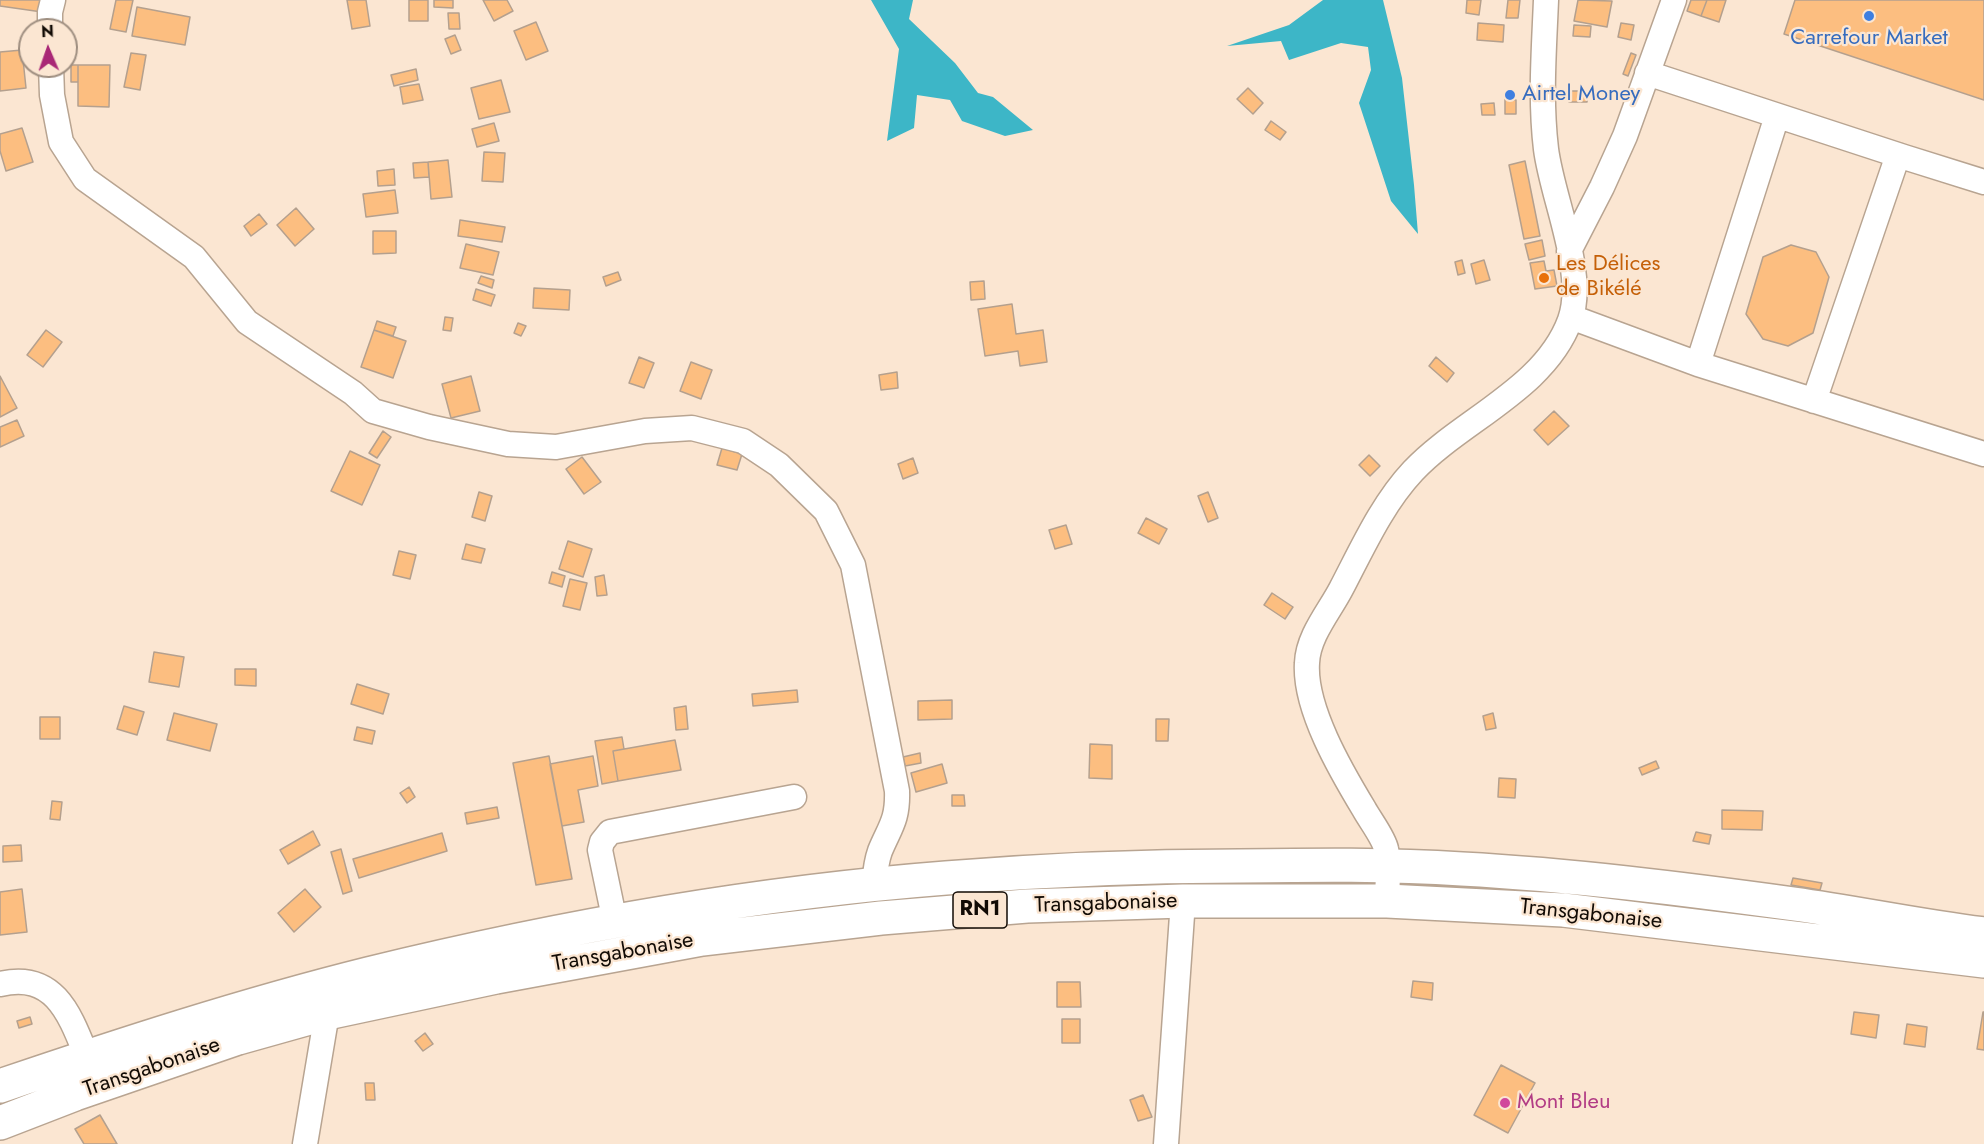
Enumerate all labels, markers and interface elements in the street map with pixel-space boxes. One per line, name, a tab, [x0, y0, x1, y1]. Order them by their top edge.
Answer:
marker: Carrefour Market	[1862, 9, 1876, 23]
north arrow	[18, 18, 78, 78]
text: N	[41, 20, 54, 43]
place label: Carrefour Market	[1790, 26, 1948, 52]
place label: Airtel Money	[1522, 82, 1640, 108]
marker: Airtel Money	[1503, 88, 1517, 102]
place label: Les Délices de Bikélé	[1556, 252, 1660, 304]
marker: Les Délices de Bikélé	[1537, 271, 1551, 285]
street label: Transgabonaise	[1034, 888, 1178, 920]
road number: RN1	[953, 892, 1007, 928]
street label: Transgabonaise	[1519, 894, 1663, 936]
street label: Transgabonaise	[550, 928, 696, 978]
street label: Transgabonaise	[80, 1032, 224, 1104]
place label: Mont Bleu	[1517, 1090, 1610, 1116]
marker: Mont Bleu	[1498, 1096, 1512, 1110]

